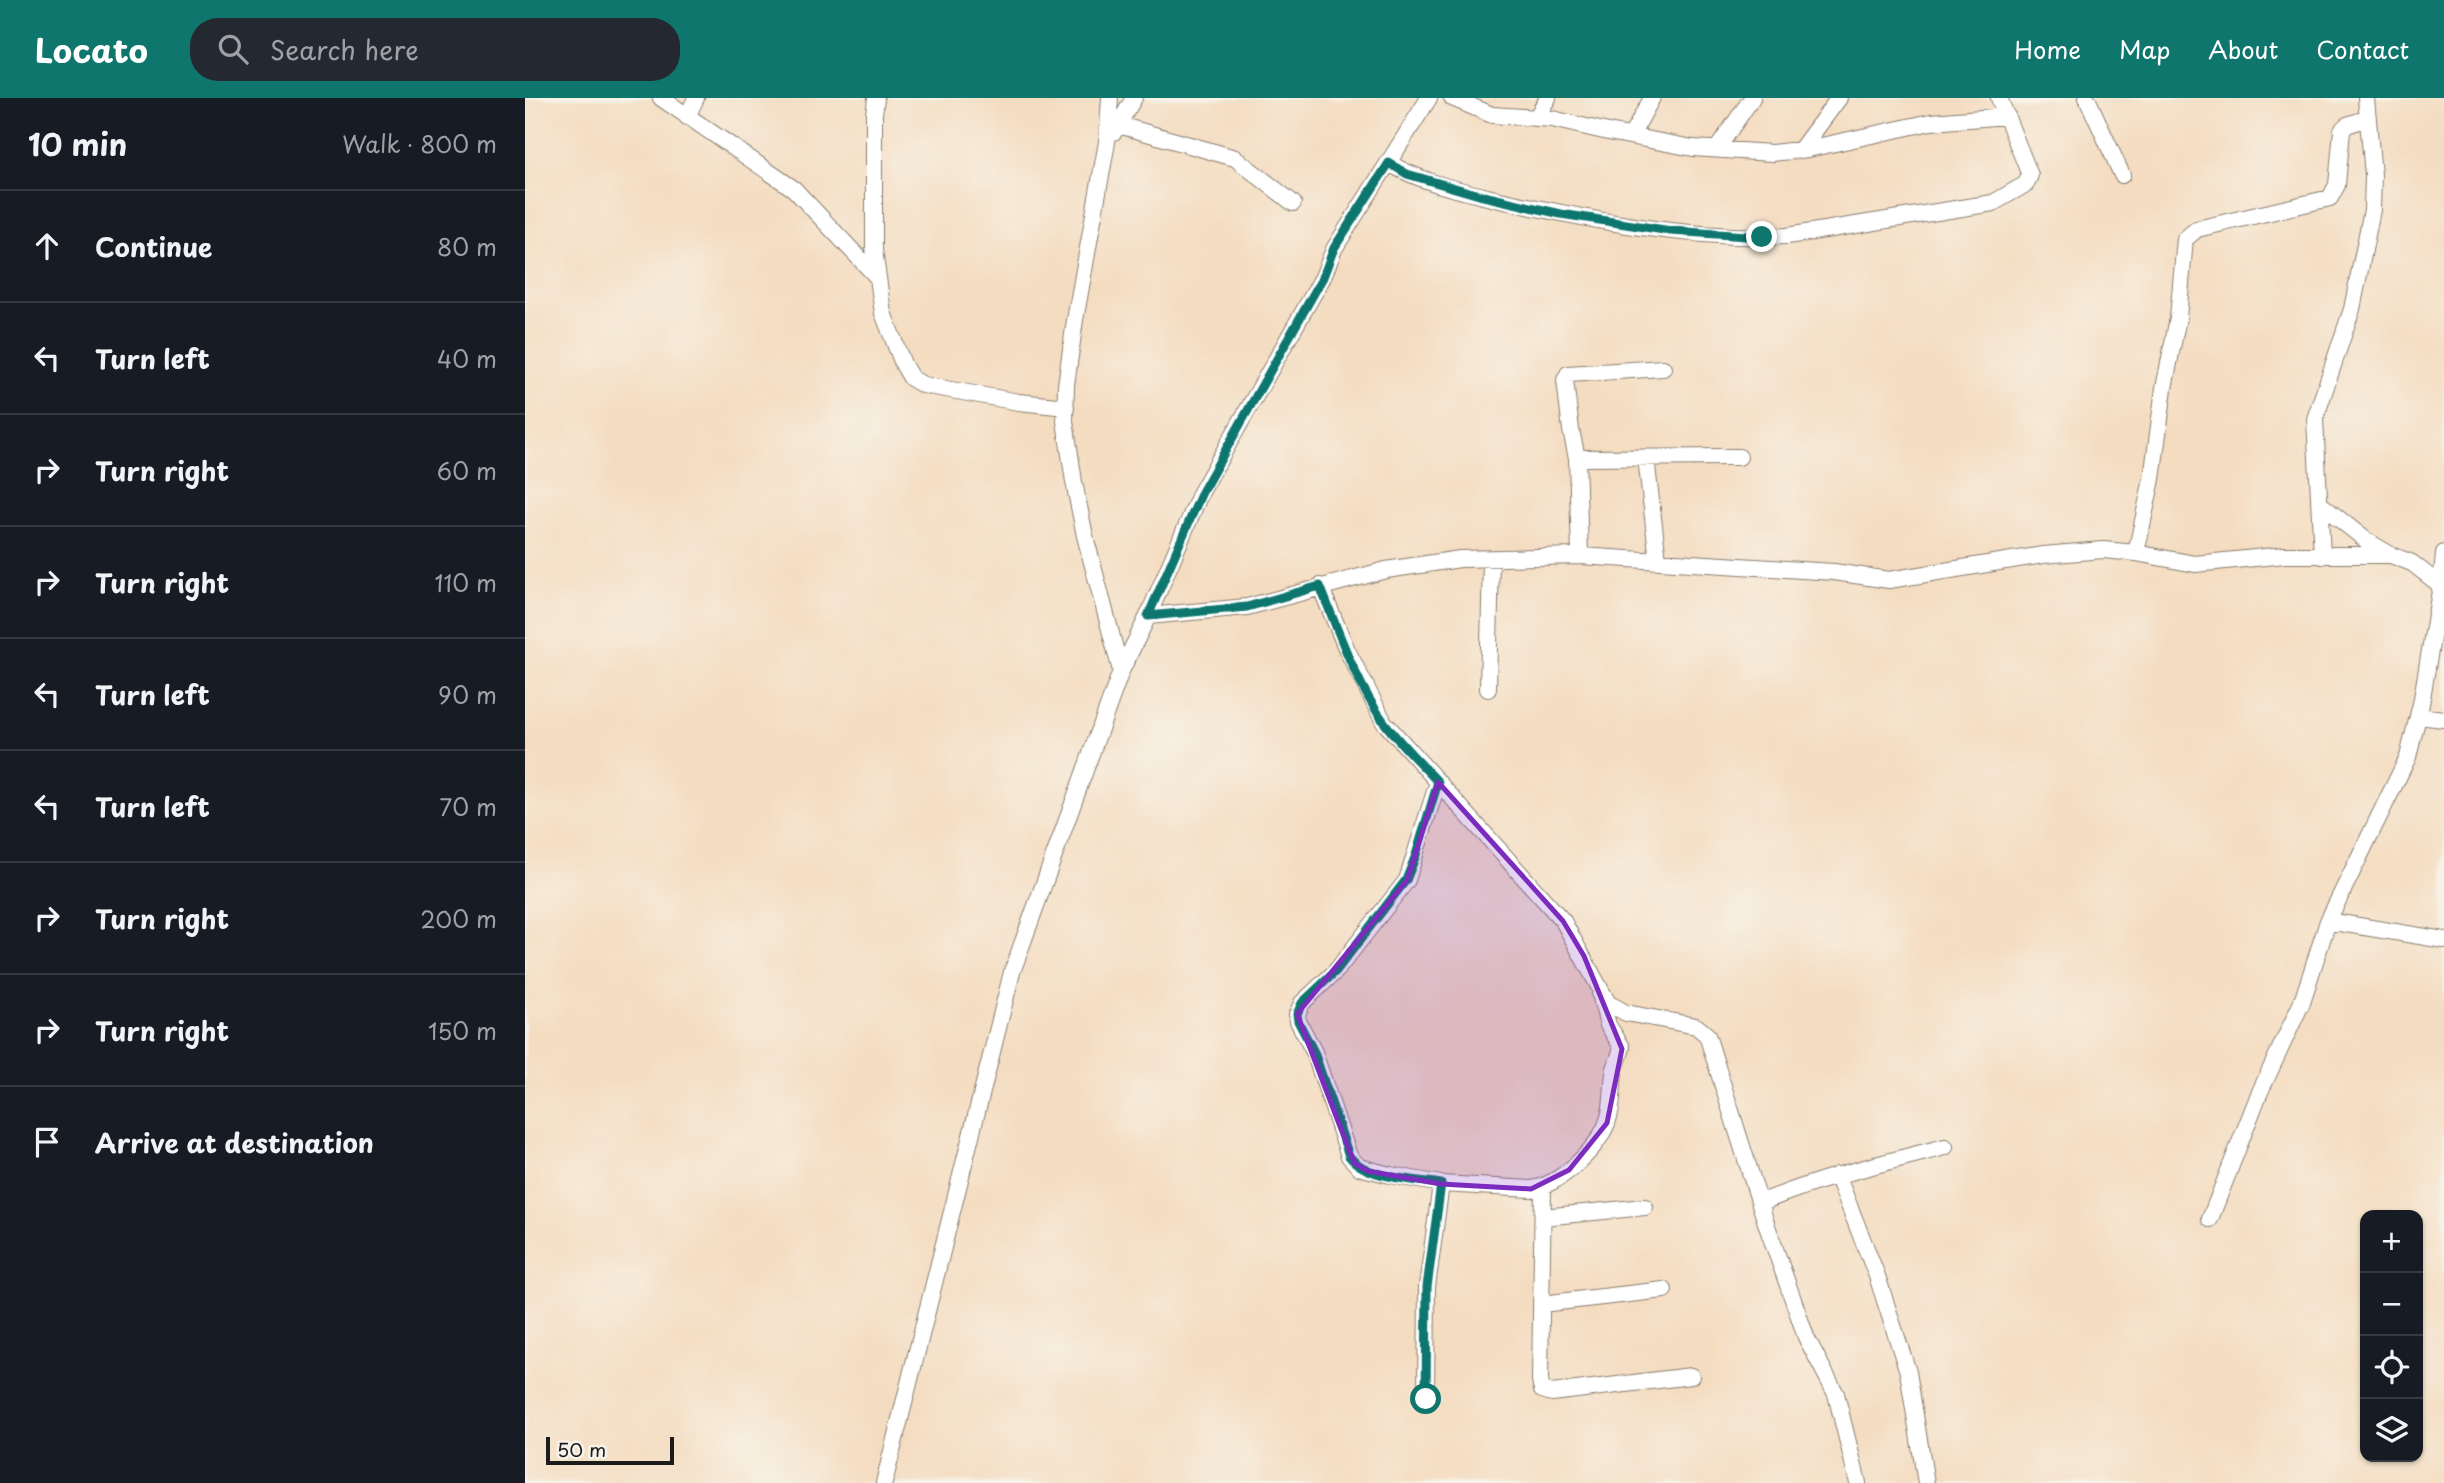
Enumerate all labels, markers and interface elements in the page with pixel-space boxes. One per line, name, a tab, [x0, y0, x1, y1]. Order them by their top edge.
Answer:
search box	[190, 18, 680, 81]
text: Locato	[35, 24, 148, 74]
icon: search	[214, 30, 252, 68]
text: Search here	[270, 30, 419, 69]
text: Home	[2014, 31, 2081, 67]
text: Map	[2119, 31, 2170, 67]
text: About	[2208, 31, 2278, 67]
text: Contact	[2316, 31, 2409, 67]
text: 10 min	[28, 121, 127, 166]
text: Walk · 800 m	[342, 126, 497, 161]
route end	[1746, 221, 1777, 252]
icon: ahead	[28, 227, 66, 265]
text: Continue	[95, 227, 212, 266]
text: 80 m	[437, 229, 497, 264]
icon: left	[28, 339, 66, 377]
text: Turn left	[95, 339, 210, 378]
text: 40 m	[437, 341, 497, 376]
icon: right	[28, 451, 66, 489]
text: Turn right	[95, 451, 229, 490]
text: 60 m	[437, 453, 497, 488]
icon: right	[28, 563, 66, 601]
text: Turn right	[95, 563, 229, 602]
text: 110 m	[435, 565, 497, 600]
icon: left	[28, 675, 66, 713]
text: Turn left	[95, 675, 210, 714]
text: 90 m	[438, 677, 497, 712]
icon: left	[28, 787, 66, 825]
text: Turn left	[95, 787, 210, 826]
text: 70 m	[439, 789, 497, 824]
icon: right	[28, 899, 66, 937]
text: Turn right	[95, 899, 229, 938]
text: 200 m	[420, 901, 497, 936]
icon: right	[28, 1011, 66, 1049]
text: Turn right	[95, 1011, 229, 1050]
text: 150 m	[428, 1013, 497, 1048]
icon: arrive	[28, 1123, 66, 1161]
text: Arrive at destination	[95, 1123, 374, 1162]
map controls	[2360, 1210, 2423, 1462]
button: +	[2360, 1210, 2423, 1273]
button: −	[2360, 1273, 2423, 1336]
button: locate	[2360, 1336, 2423, 1399]
route start	[1410, 1383, 1441, 1414]
button: layers	[2360, 1399, 2423, 1462]
scale bar	[546, 1434, 674, 1466]
text: 50 m	[557, 1435, 606, 1463]

